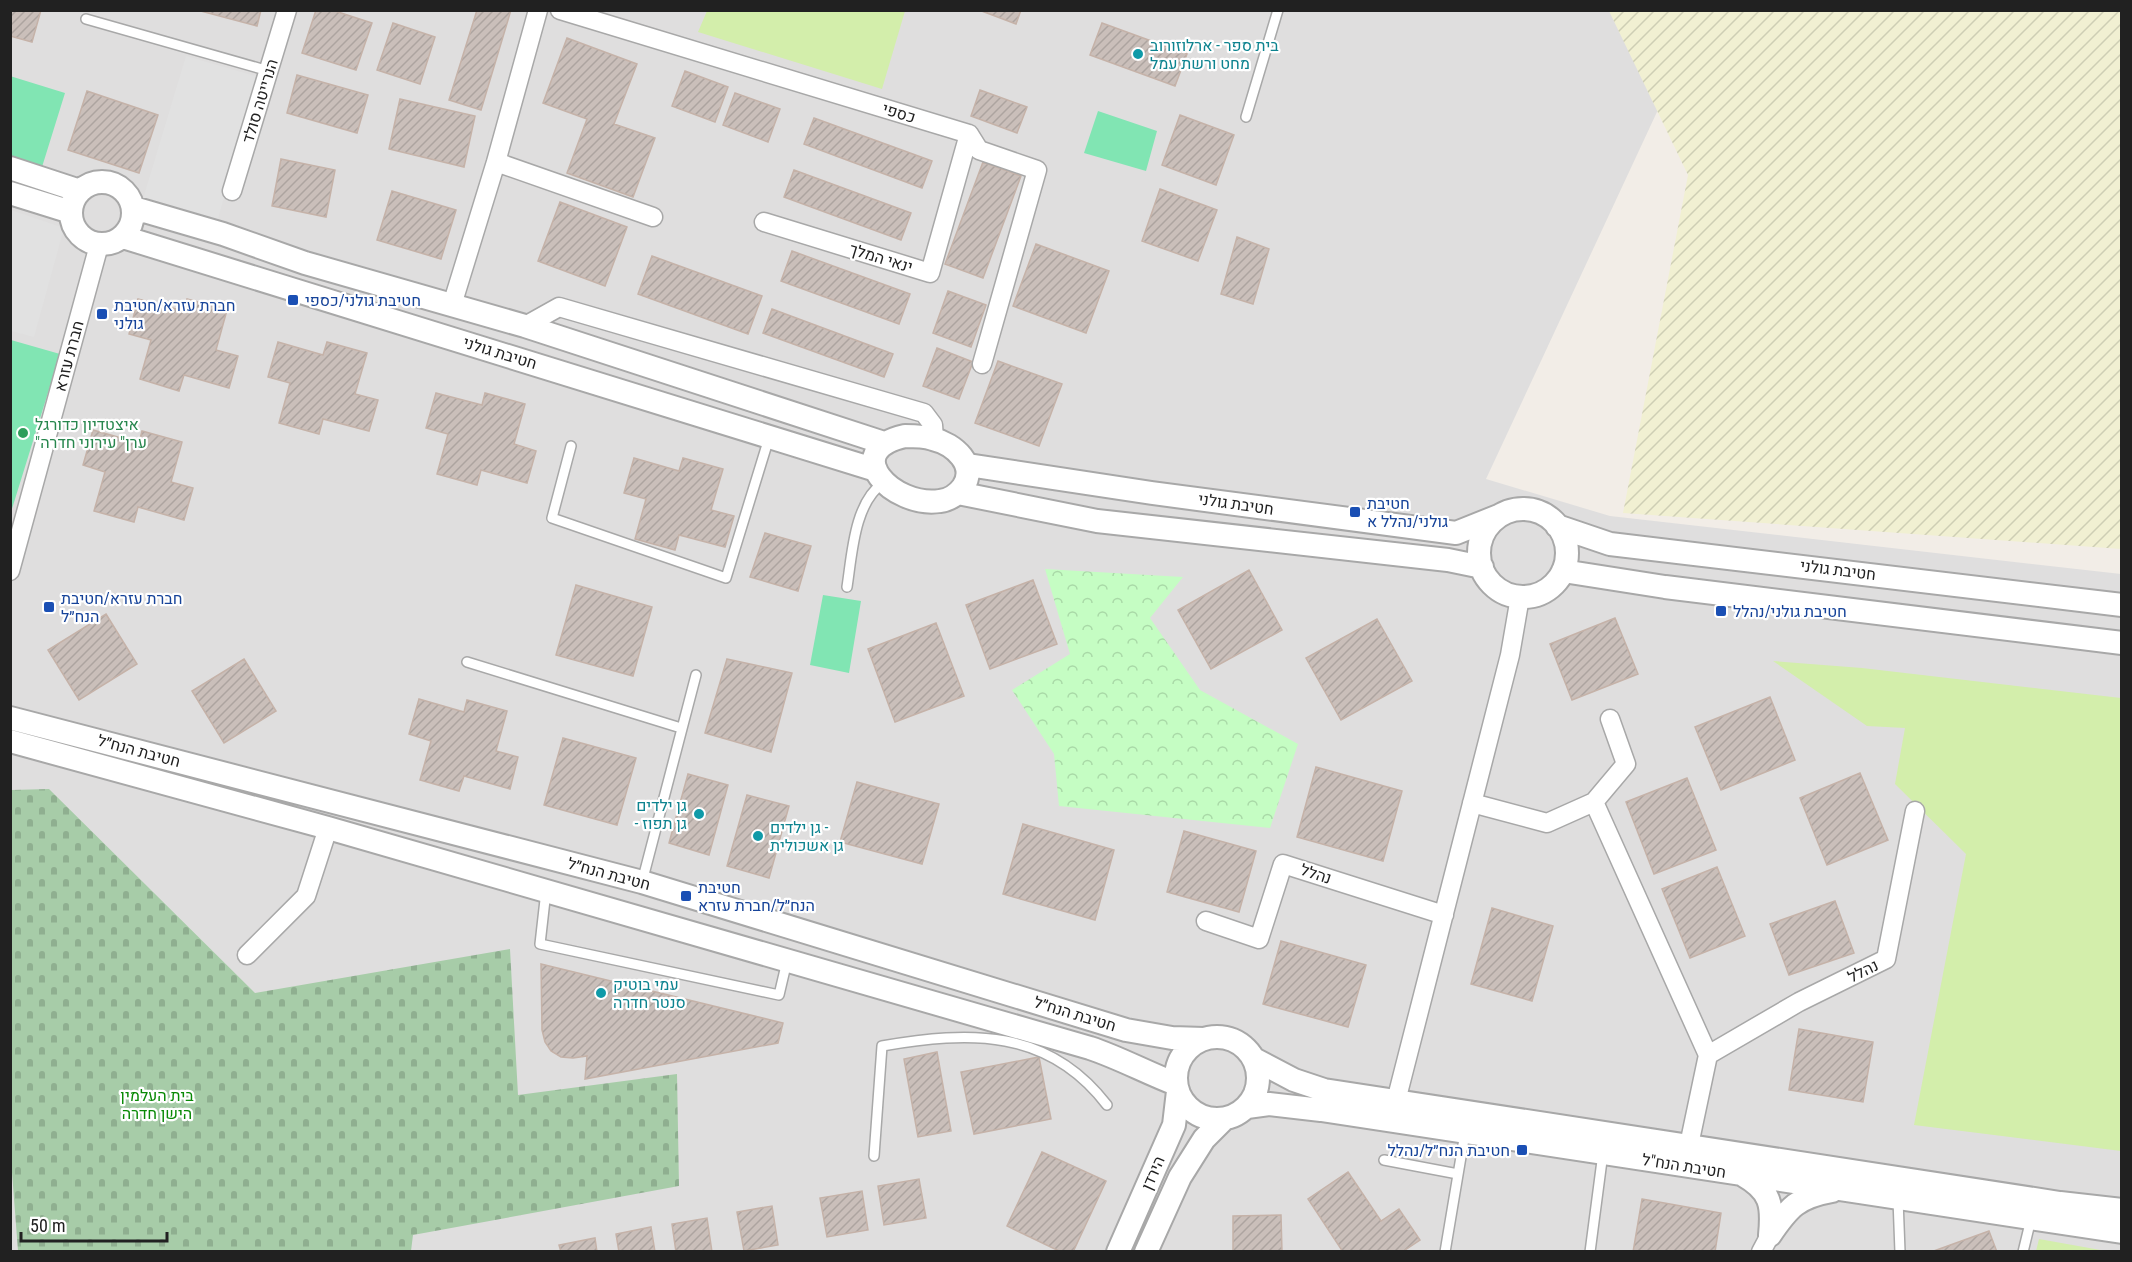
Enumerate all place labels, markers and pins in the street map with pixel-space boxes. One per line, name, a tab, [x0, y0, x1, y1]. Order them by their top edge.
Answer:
place label: בית ספר - ארלוזורוב מחט ורשת עמל	[1150, 36, 1279, 73]
marker: בית ספר - ארלוזורוב מחט ורשת עמל	[1131, 47, 1145, 61]
place label: חטיבת גולני/כספי	[305, 291, 421, 310]
marker: חטיבת גולני/כספי	[286, 293, 300, 307]
place label: חברת עזרא/חטיבת גולני	[114, 296, 235, 333]
marker: חברת עזרא/חטיבת גולני	[95, 307, 109, 321]
place label: איצטדיון כדורגל "ערן" עירוני חדרה	[35, 415, 147, 452]
marker: איצטדיון כדורגל "ערן" עירוני חדרה	[16, 426, 30, 440]
place label: חטיבת גולני/נהלל א	[1367, 494, 1448, 531]
marker: חטיבת גולני/נהלל א	[1348, 505, 1362, 519]
place label: חברת עזרא/חטיבת הנח״ל	[61, 589, 182, 626]
marker: חברת עזרא/חטיבת הנח״ל	[42, 600, 56, 614]
place label: חטיבת גולני/נהלל	[1733, 602, 1847, 621]
marker: חטיבת גולני/נהלל	[1714, 604, 1728, 618]
place label: גן ילדים - גן תפוז	[635, 796, 687, 833]
marker: גן ילדים - גן תפוז	[692, 807, 706, 821]
place label: גן ילדים - גן אשכולית	[770, 818, 844, 855]
marker: גן ילדים - גן אשכולית	[751, 829, 765, 843]
place label: חטיבת הנח״ל/חברת עזרא	[698, 878, 815, 915]
marker: חטיבת הנח״ל/חברת עזרא	[679, 889, 693, 903]
place label: עמי בוטיק סנטר חדרה	[613, 975, 686, 1012]
marker: עמי בוטיק סנטר חדרה	[594, 986, 608, 1000]
place label: חטיבת הנח״ל/נהלל	[1388, 1141, 1510, 1160]
marker: חטיבת הנח״ל/נהלל	[1515, 1143, 1529, 1157]

